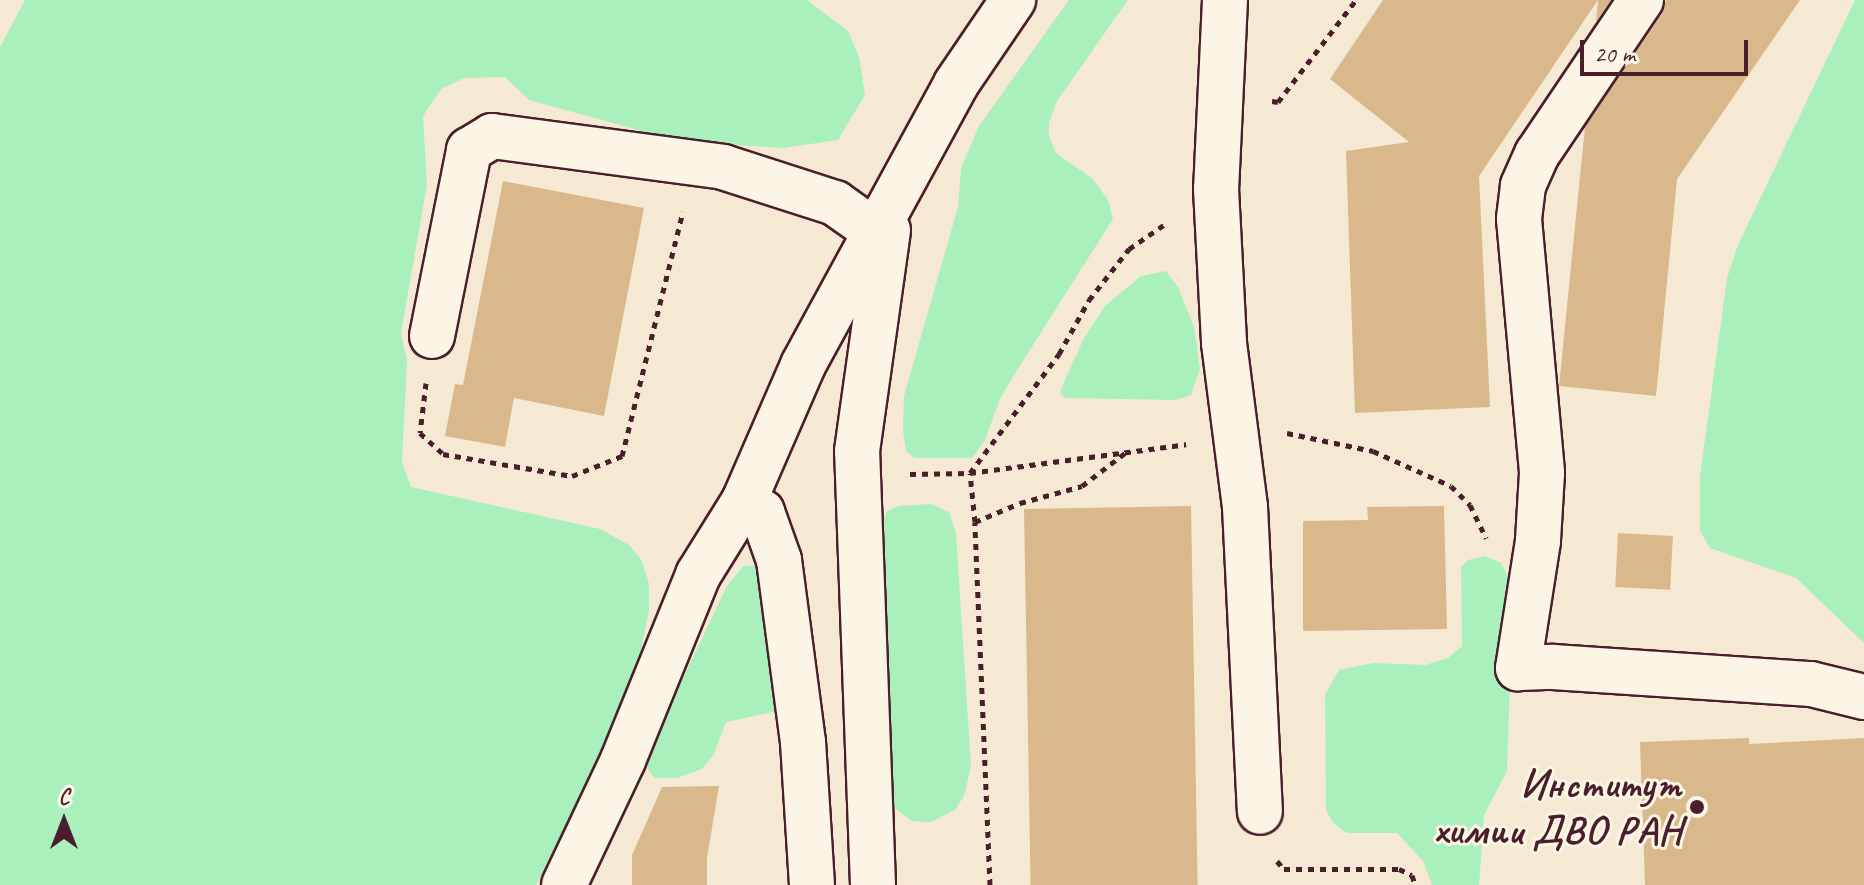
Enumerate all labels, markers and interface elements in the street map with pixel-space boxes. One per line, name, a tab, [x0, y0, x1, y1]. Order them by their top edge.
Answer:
scale bar	[1584, 24, 1752, 74]
text: 20 m	[1594, 39, 1635, 69]
place label: Институт химии ДВО РАН	[1436, 760, 1681, 854]
north arrow	[24, 781, 104, 861]
text: С	[59, 783, 69, 811]
marker: Институт химии ДВО РАН	[1688, 798, 1706, 816]

